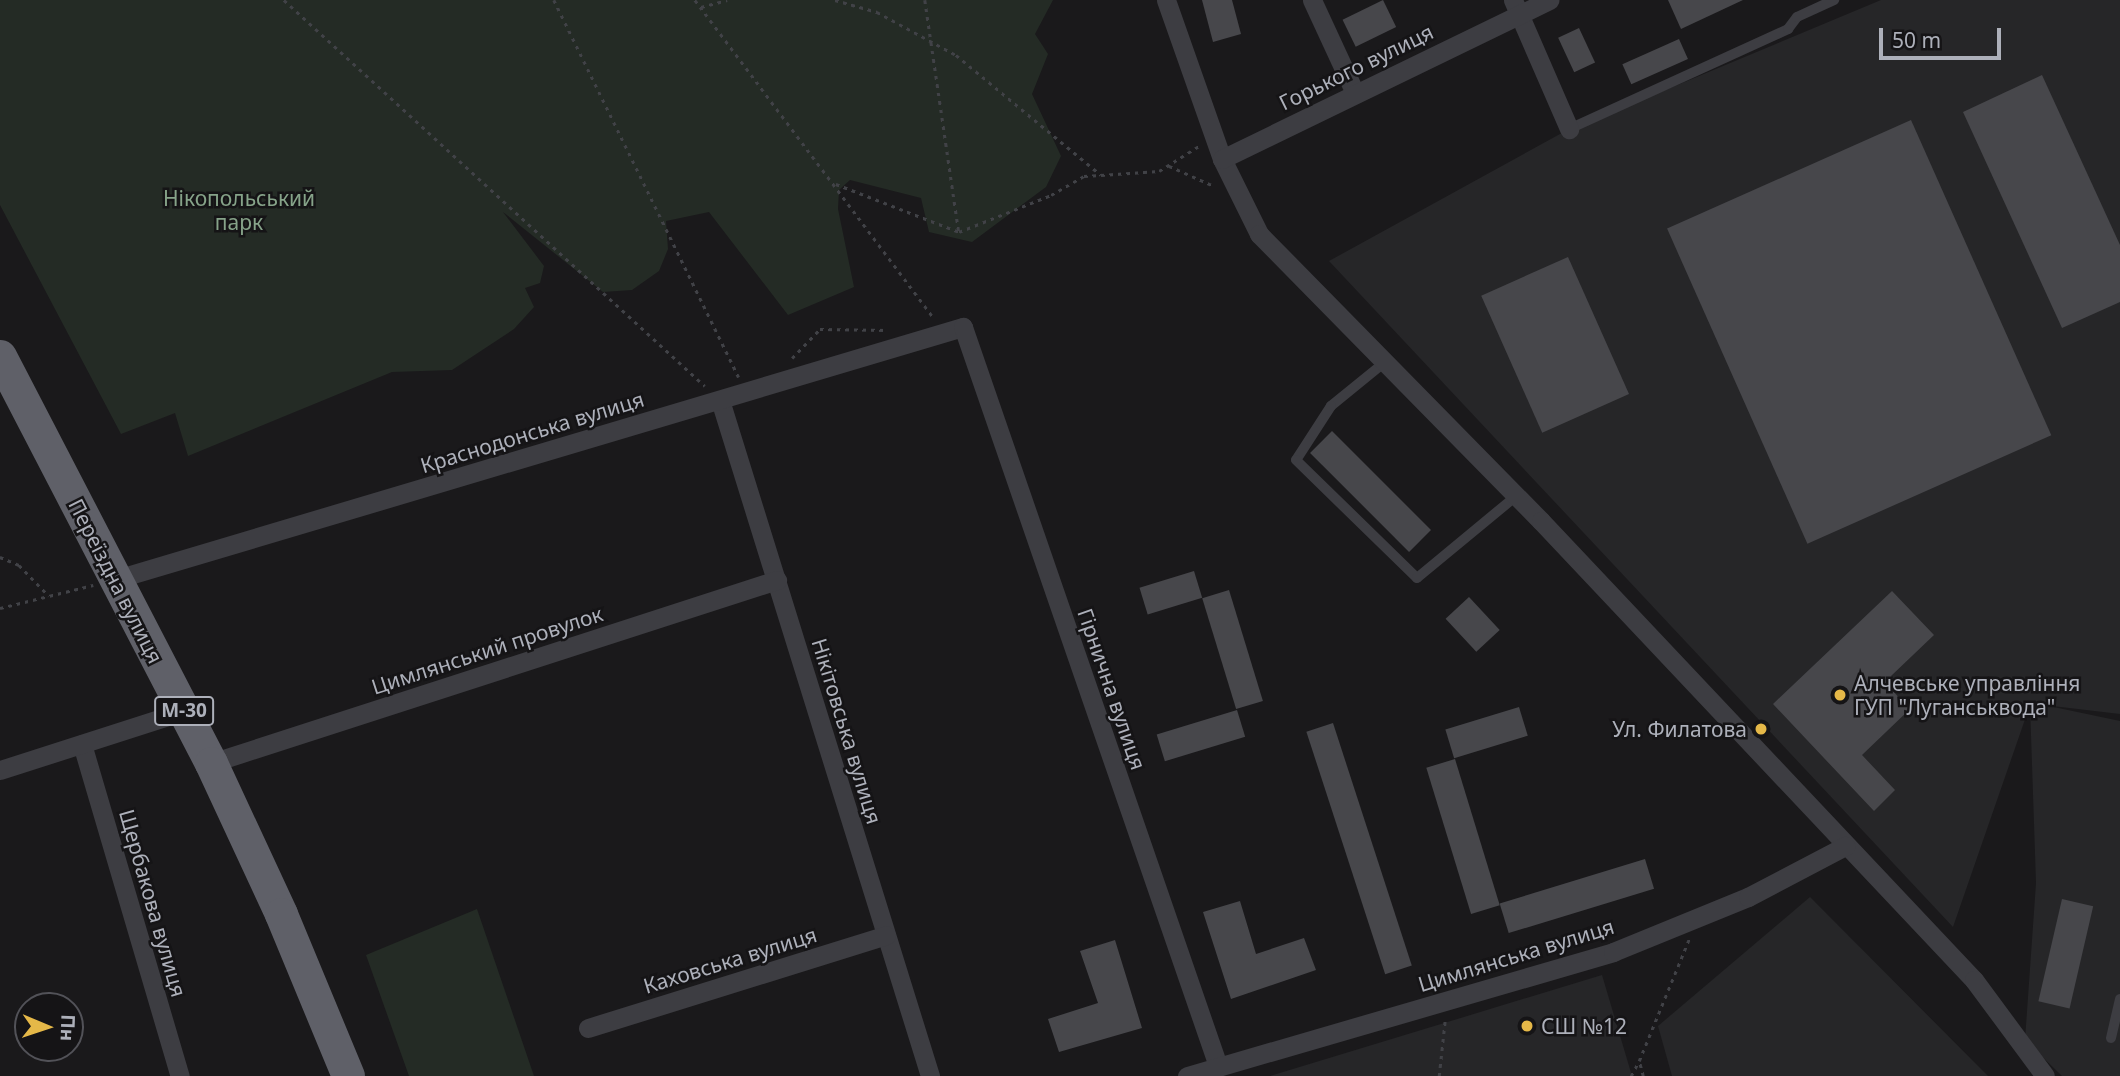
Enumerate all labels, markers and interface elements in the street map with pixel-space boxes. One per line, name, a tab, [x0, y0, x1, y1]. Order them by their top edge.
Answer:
scale bar	[1882, 14, 2004, 58]
street label: Горького вулиця	[1275, 19, 1437, 115]
text: 50 m	[1892, 26, 1941, 54]
park label: Нікопольський парк	[163, 185, 315, 235]
street label: Краснодонська вулиця	[417, 386, 647, 478]
street label: Переїздна вулиця	[64, 494, 168, 668]
street label: Цимлянський провулок	[368, 601, 606, 699]
street label: Гірнична вулиця	[1073, 605, 1151, 773]
street label: Нікітовська вулиця	[807, 635, 887, 827]
place label: Алчевське управління ГУП "Луганськвода"	[1854, 670, 2080, 720]
marker: Алчевське управління ГУП "Луганськвода"	[1832, 687, 1848, 703]
road number: М-30	[152, 696, 216, 726]
place label: Ул. Филатова	[1612, 716, 1747, 742]
marker: Ул. Филатова	[1753, 721, 1769, 737]
street label: Щербакова вулиця	[114, 806, 192, 1000]
street label: Цимлянська вулиця	[1415, 913, 1617, 997]
street label: Каховська вулиця	[640, 922, 820, 998]
north arrow	[14, 992, 84, 1062]
place label: СШ №12	[1541, 1013, 1627, 1039]
text: Пн	[55, 1014, 81, 1042]
marker: СШ №12	[1519, 1018, 1535, 1034]

